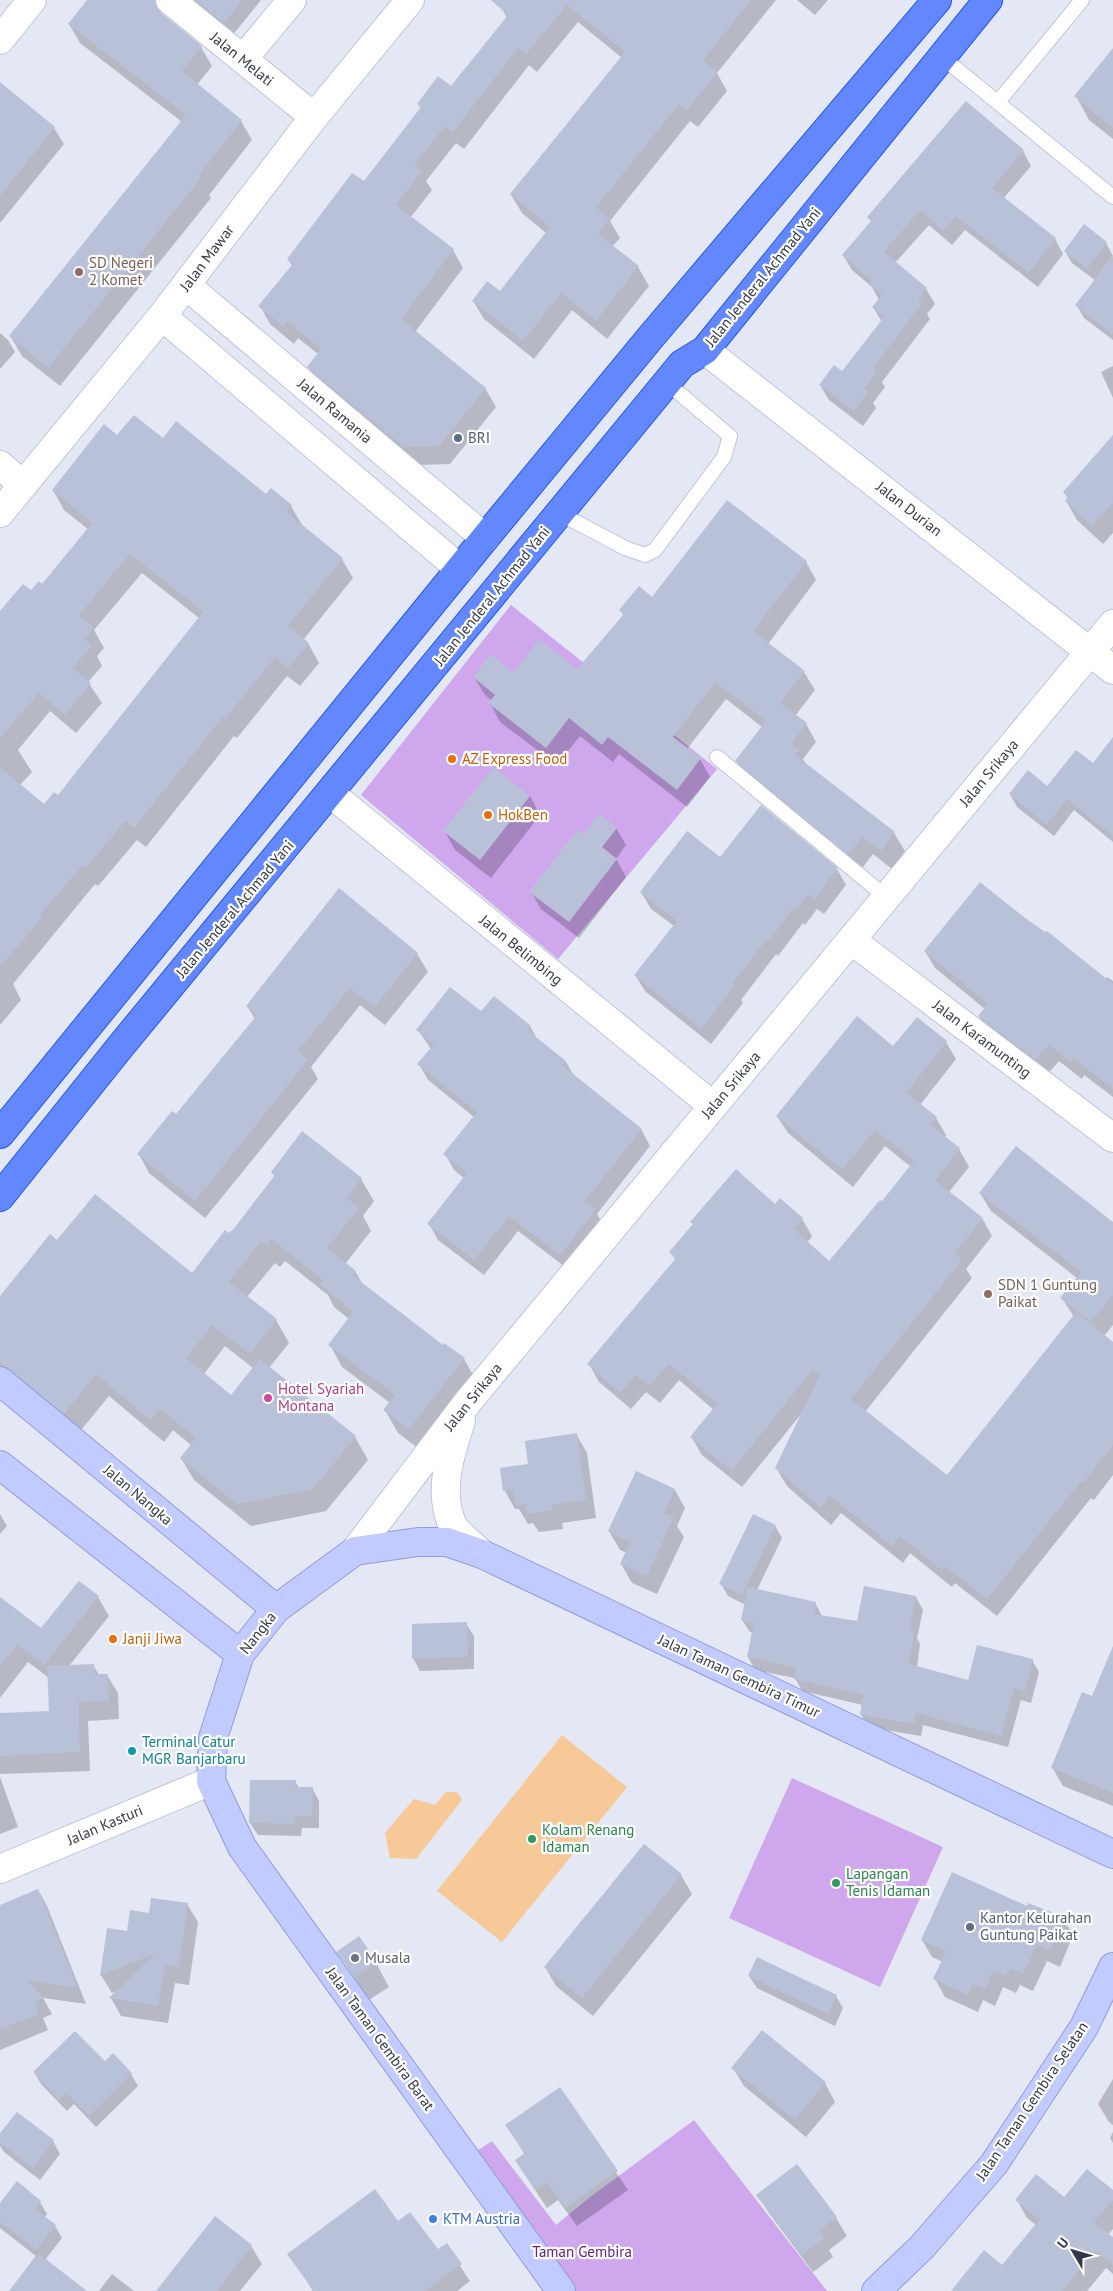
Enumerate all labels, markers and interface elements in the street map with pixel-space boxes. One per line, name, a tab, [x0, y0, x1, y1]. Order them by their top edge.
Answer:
street label: Jalan Melati	[206, 27, 278, 90]
street label: Jalan Jenderal Achmad Yani	[700, 203, 825, 351]
street label: Jalan Mawar	[175, 221, 238, 296]
place label: SD Negeri 2 Komet	[89, 253, 153, 289]
marker: SD Negeri 2 Komet	[73, 266, 85, 278]
street label: Jalan Ramania	[293, 373, 376, 447]
place label: BRI	[468, 428, 490, 447]
marker: BRI	[452, 432, 464, 444]
street label: Jalan Durian	[872, 476, 946, 540]
street label: Jalan Jenderal Achmad Yani	[429, 522, 554, 670]
street label: Jalan Srikaya	[954, 735, 1022, 811]
place label: AZ Express Food	[462, 749, 567, 768]
marker: AZ Express Food	[446, 753, 458, 765]
place label: HokBen	[498, 805, 548, 824]
marker: HokBen	[482, 809, 494, 821]
street label: Jalan Jenderal Achmad Yani	[171, 836, 298, 982]
street label: Jalan Belimbing	[475, 910, 567, 989]
street label: Jalan Karamunting	[929, 995, 1035, 1082]
street label: Jalan Srikaya	[696, 1047, 764, 1123]
place label: SDN 1 Guntung Paikat	[998, 1275, 1097, 1311]
marker: SDN 1 Guntung Paikat	[982, 1288, 994, 1300]
street label: Jalan Srikaya	[439, 1359, 506, 1435]
place label: Hotel Syariah Montana	[278, 1379, 364, 1415]
marker: Hotel Syariah Montana	[262, 1392, 274, 1404]
street label: Jalan Nangka	[99, 1460, 177, 1529]
street label: Nangka	[235, 1608, 280, 1658]
place label: Janji Jiwa	[122, 1629, 182, 1648]
street label: Jalan Taman Gembira Timur	[654, 1629, 823, 1721]
marker: Janji Jiwa	[107, 1633, 119, 1645]
place label: Terminal Catur MGR Banjarbaru	[142, 1732, 246, 1768]
marker: Terminal Catur MGR Banjarbaru	[126, 1745, 138, 1757]
street label: Jalan Kasturi	[63, 1800, 146, 1849]
place label: Kolam Renang Idaman	[542, 1820, 634, 1856]
marker: Kolam Renang Idaman	[526, 1833, 538, 1845]
place label: Lapangan Tenis Idaman	[846, 1864, 930, 1900]
marker: Lapangan Tenis Idaman	[830, 1877, 842, 1889]
place label: Kantor Kelurahan Guntung Paikat	[980, 1908, 1091, 1944]
marker: Kantor Kelurahan Guntung Paikat	[964, 1921, 976, 1933]
place label: Musala	[365, 1948, 411, 1967]
marker: Musala	[349, 1952, 361, 1964]
street label: Jalan Taman Gembira Barat	[321, 1962, 439, 2114]
street label: Jalan Taman Gembira Selatan	[971, 2018, 1092, 2184]
place label: KTM Austria	[443, 2209, 520, 2228]
marker: KTM Austria	[427, 2213, 439, 2225]
north arrow	[1048, 2226, 1098, 2276]
text: U	[1053, 2234, 1073, 2252]
park label: Taman Gembira	[532, 2242, 632, 2261]

